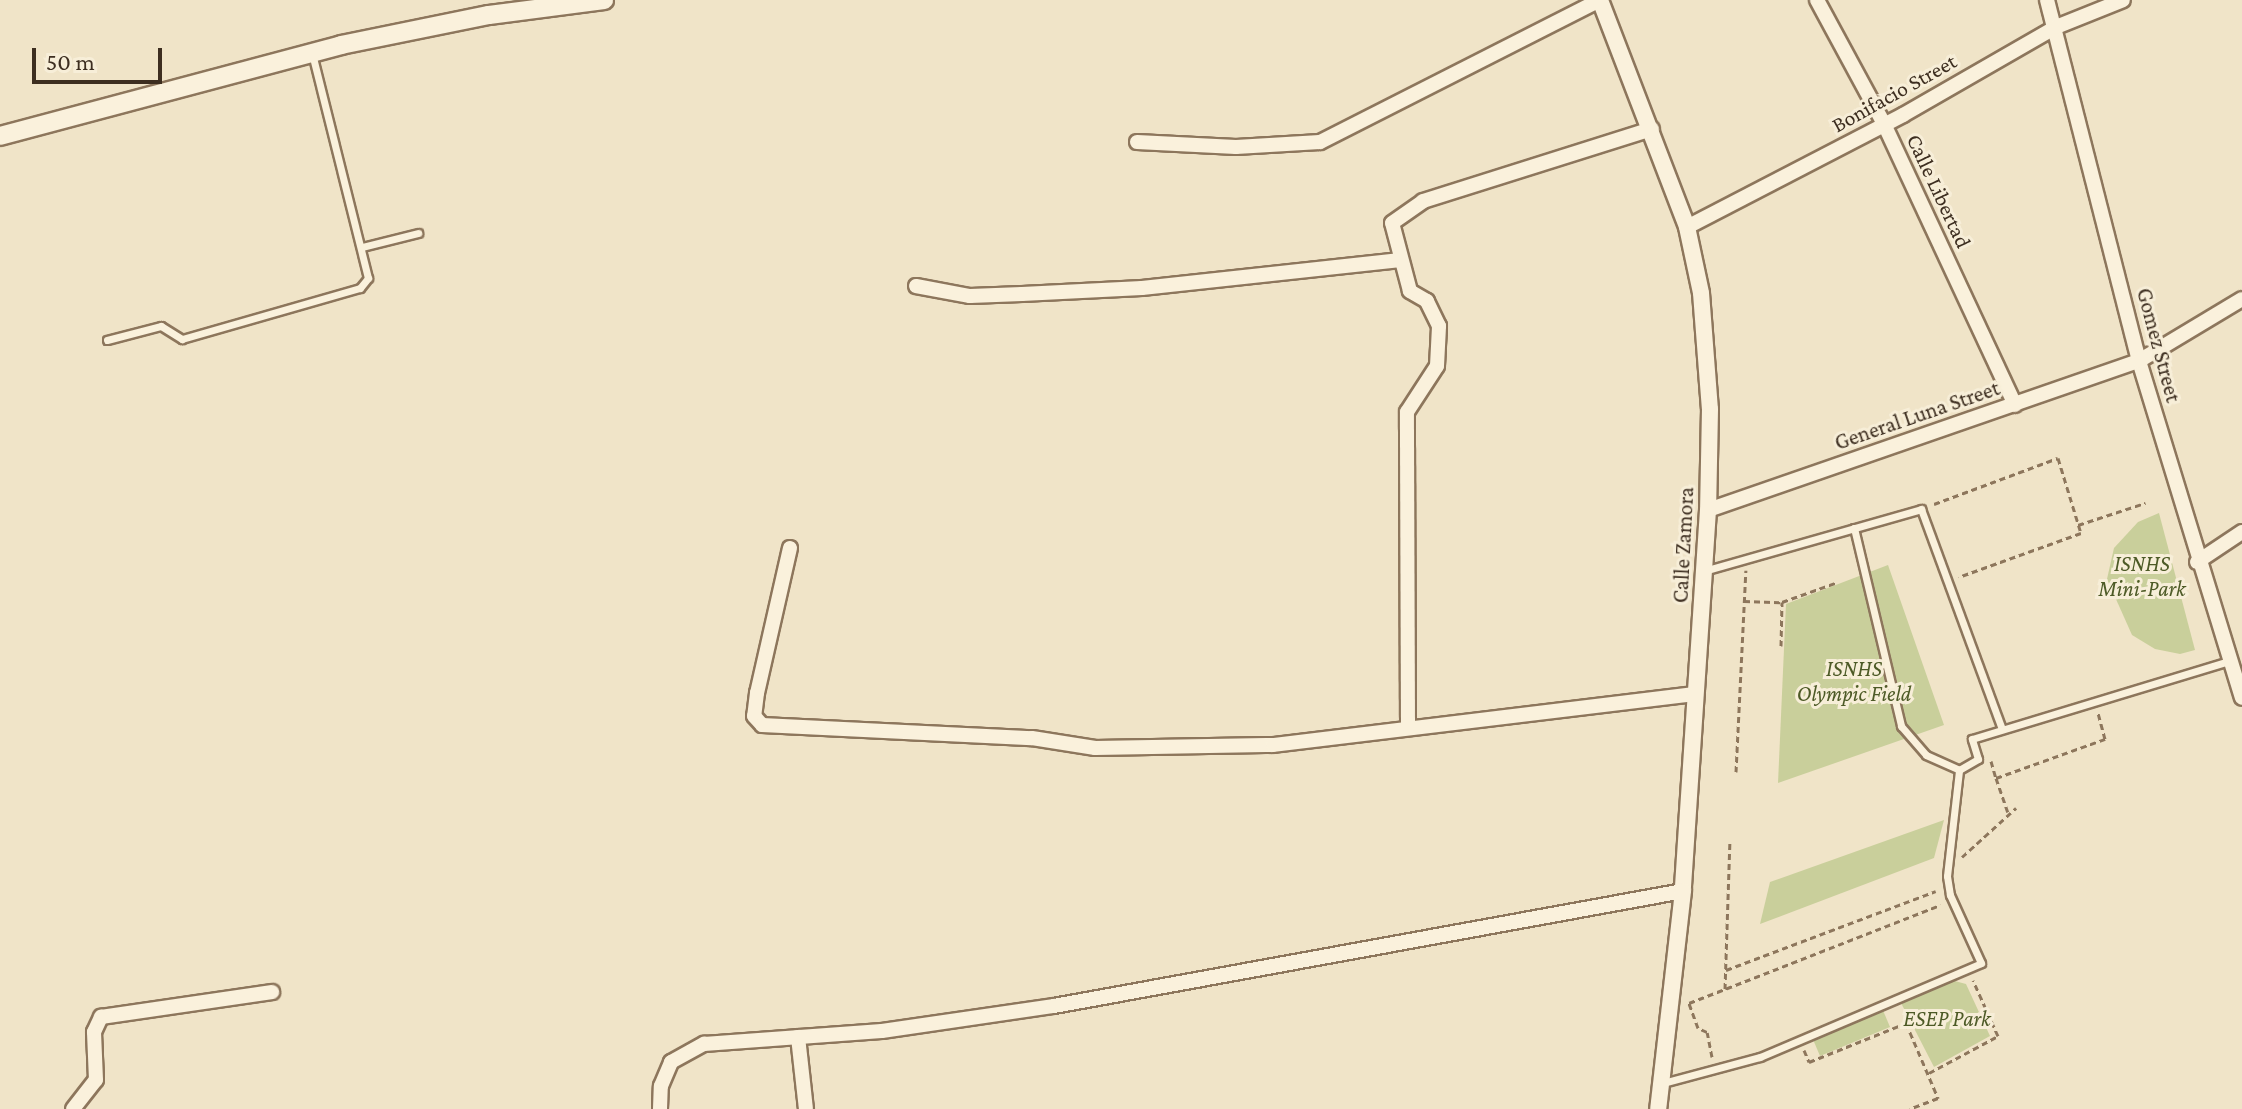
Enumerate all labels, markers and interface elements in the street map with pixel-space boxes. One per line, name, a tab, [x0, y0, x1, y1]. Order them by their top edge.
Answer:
scale bar	[36, 32, 166, 82]
text: 50 m	[46, 48, 95, 75]
street label: Bonifacio Street	[1827, 48, 1961, 138]
street label: Calle Libertad	[1901, 130, 1977, 252]
street label: Gomez Street	[2131, 285, 2187, 405]
street label: General Luna Street	[1831, 374, 2003, 456]
street label: Calle Zamora	[1667, 486, 1699, 604]
park label: ISNHS Mini-Park	[2098, 550, 2186, 602]
park label: ISNHS Olympic Field	[1797, 655, 1911, 706]
park label: ESEP Park	[1903, 1006, 1991, 1032]

